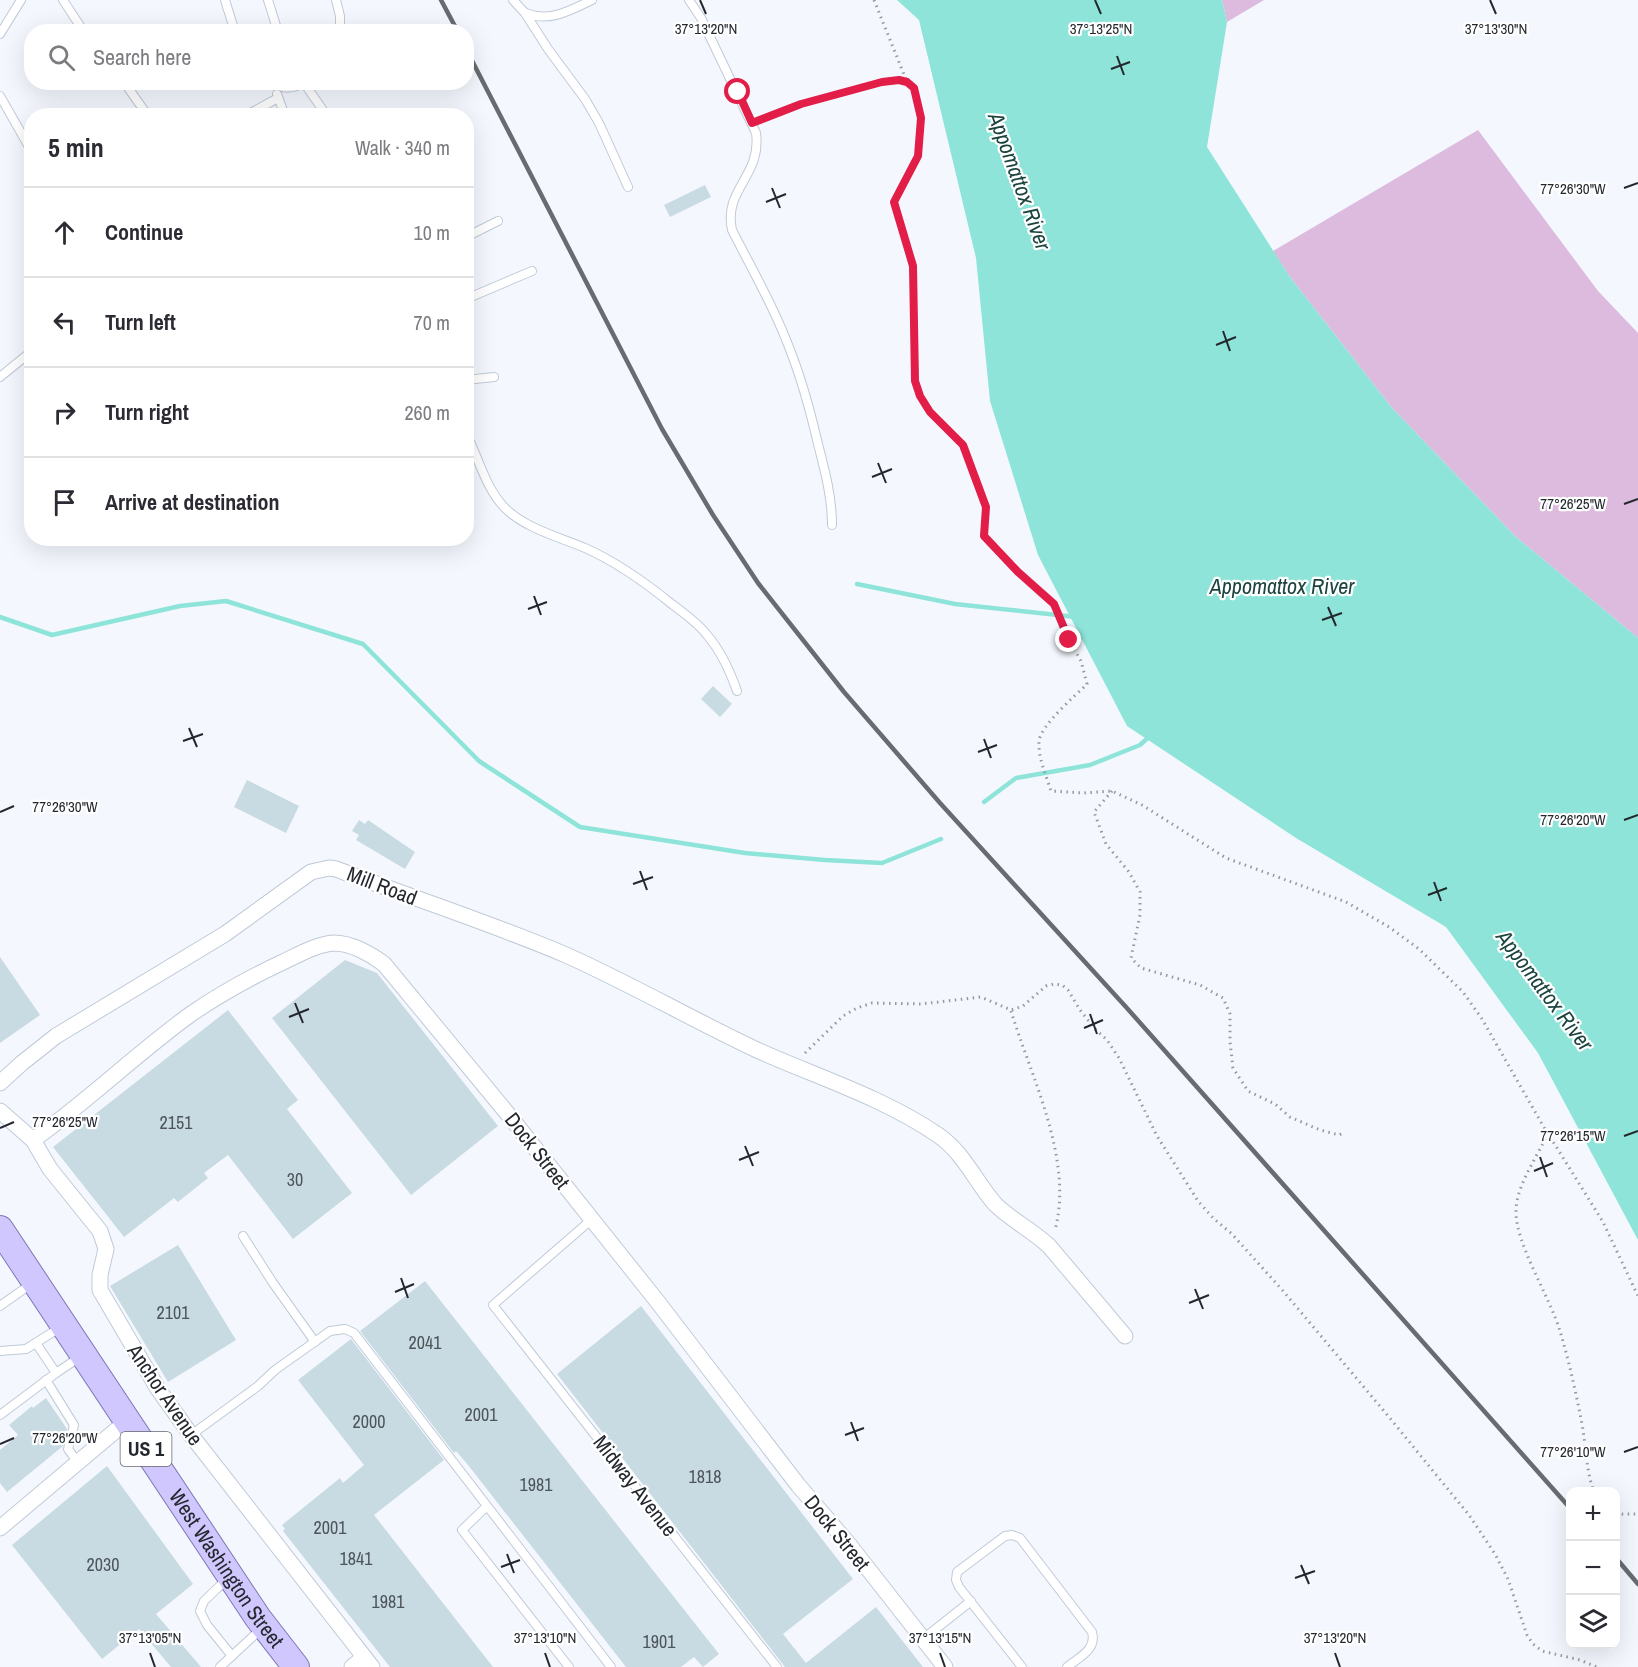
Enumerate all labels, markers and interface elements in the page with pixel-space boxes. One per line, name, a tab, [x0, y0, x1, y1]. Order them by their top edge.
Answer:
text: 37°13'20"N	[675, 18, 737, 39]
text: 37°13'25"N	[1070, 18, 1132, 39]
text: 37°13'30"N	[1465, 18, 1527, 39]
search box	[24, 24, 474, 90]
icon: search	[45, 41, 78, 74]
text: Search here	[93, 42, 191, 72]
route start	[724, 78, 750, 104]
water label: Appomattox River	[981, 107, 1059, 255]
text: 5 min	[48, 130, 104, 165]
text: Walk · 340 m	[355, 134, 450, 161]
text: 77°26'30"W	[1540, 178, 1606, 199]
icon: ahead	[48, 216, 81, 249]
text: Continue	[105, 217, 183, 247]
text: 10 m	[414, 219, 450, 246]
icon: left	[48, 306, 81, 339]
text: Turn left	[105, 307, 176, 337]
text: 70 m	[414, 309, 450, 336]
icon: right	[48, 396, 81, 429]
text: Turn right	[105, 397, 189, 427]
text: 260 m	[404, 399, 450, 426]
icon: arrive	[48, 486, 81, 519]
text: Arrive at destination	[105, 487, 279, 517]
text: 77°26'25"W	[1540, 493, 1606, 514]
water label: Appomattox River	[1209, 571, 1355, 601]
route end	[1055, 626, 1081, 652]
text: 77°26'30"W	[32, 796, 98, 817]
text: 77°26'20"W	[1540, 809, 1606, 830]
street label: Mill Road	[343, 859, 421, 912]
water label: Appomattox River	[1489, 923, 1601, 1057]
street label: Dock Street	[498, 1106, 577, 1195]
house number: 2151	[160, 1110, 193, 1135]
text: 77°26'25"W	[32, 1111, 98, 1132]
text: 77°26'15"W	[1540, 1125, 1606, 1146]
house number: 30	[287, 1167, 303, 1192]
house number: 2101	[157, 1300, 190, 1325]
house number: 2041	[409, 1330, 442, 1355]
street label: Anchor Avenue	[120, 1337, 210, 1451]
house number: 2001	[465, 1402, 498, 1427]
house number: 2000	[353, 1409, 385, 1434]
text: 77°26'20"W	[32, 1427, 98, 1448]
street label: Midway Avenue	[587, 1429, 684, 1542]
road number: US 1	[120, 1432, 172, 1466]
text: 77°26'10"W	[1540, 1441, 1606, 1462]
house number: 1818	[689, 1464, 721, 1489]
house number: 1981	[520, 1472, 553, 1497]
street label: West Washington Street	[162, 1483, 291, 1654]
map controls	[1566, 1487, 1620, 1649]
button: +	[1566, 1487, 1620, 1541]
street label: Dock Street	[798, 1489, 877, 1577]
house number: 2001	[314, 1515, 347, 1540]
button: −	[1566, 1541, 1620, 1595]
house number: 1841	[340, 1546, 373, 1571]
house number: 2030	[87, 1552, 119, 1577]
house number: 1981	[372, 1589, 405, 1614]
button: layers	[1566, 1595, 1620, 1649]
text: 37°13'05"N	[119, 1627, 181, 1648]
text: 37°13'10"N	[514, 1627, 576, 1648]
text: 37°13'15"N	[909, 1627, 971, 1648]
text: 37°13'20"N	[1304, 1627, 1366, 1648]
house number: 1901	[643, 1629, 676, 1654]

